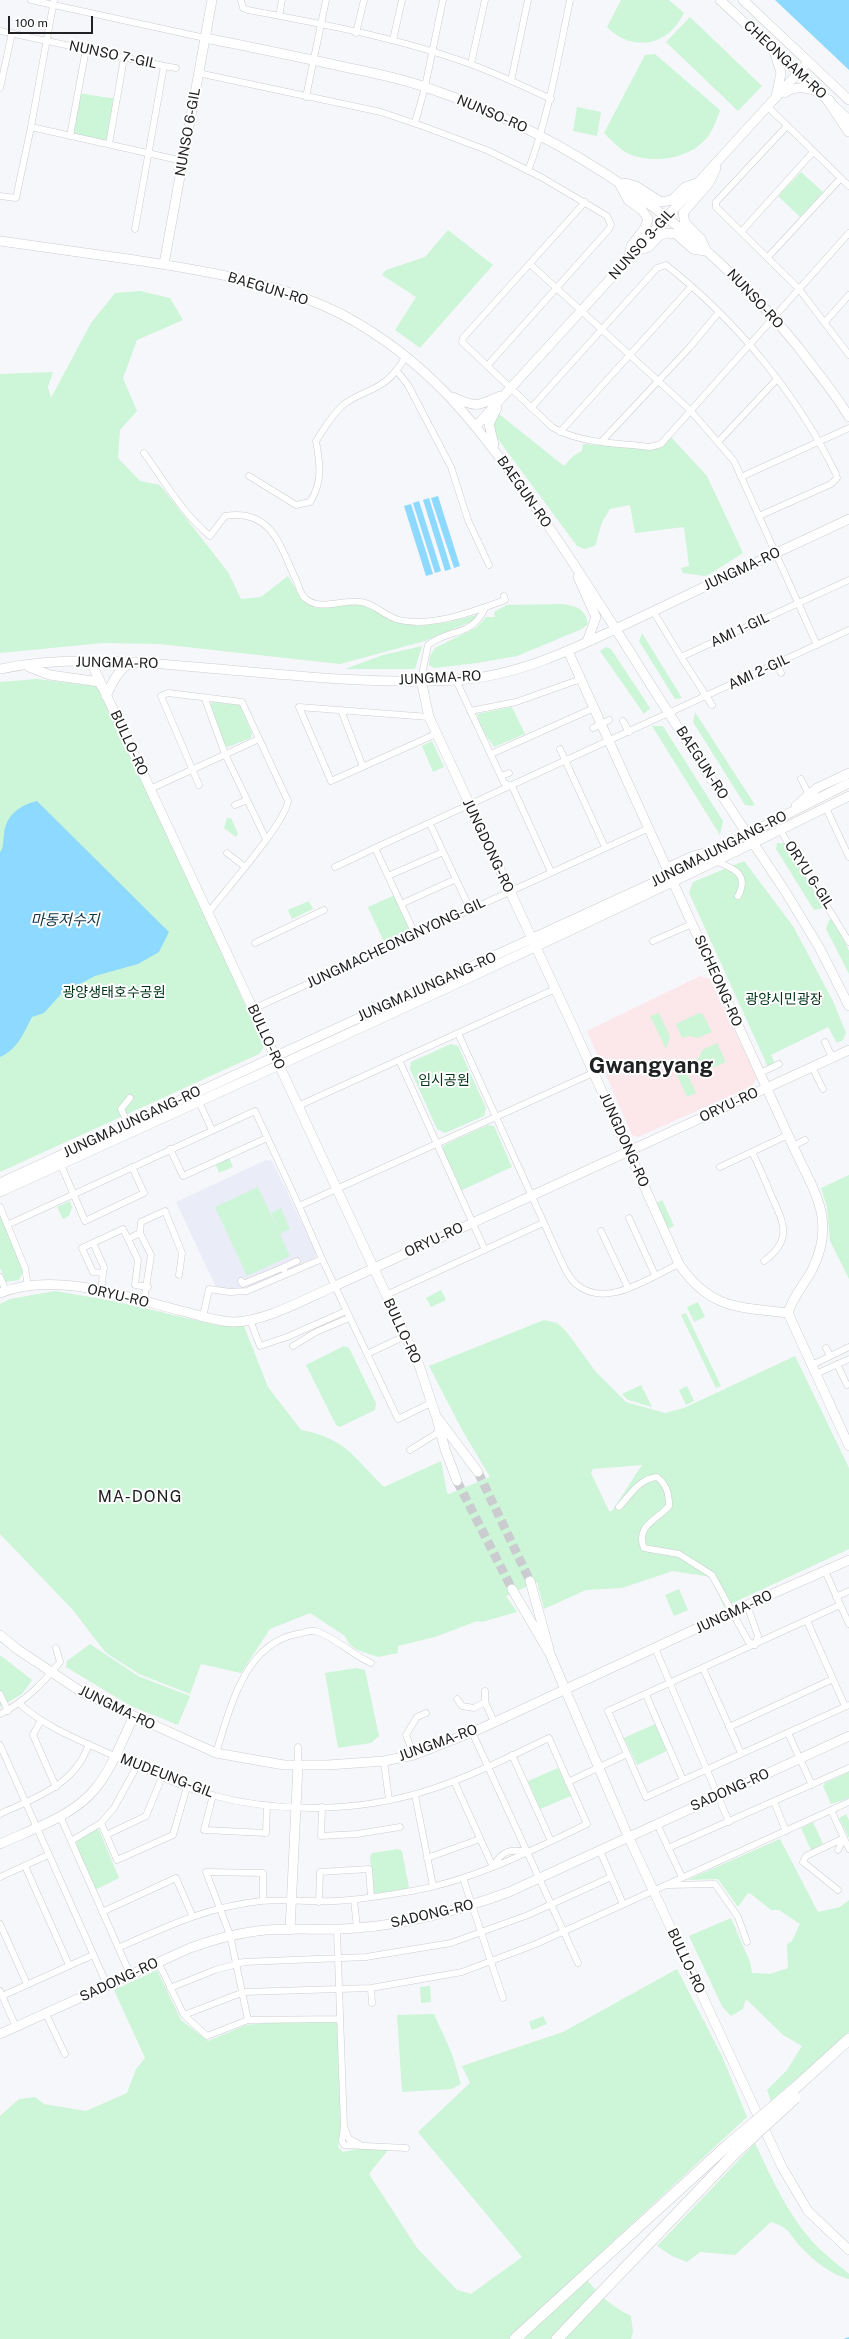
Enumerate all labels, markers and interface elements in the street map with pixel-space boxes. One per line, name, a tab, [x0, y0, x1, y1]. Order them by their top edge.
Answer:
scale bar	[10, 8, 95, 34]
text: 100 m	[15, 16, 48, 30]
street label: CHEONGAM-RO	[740, 17, 830, 103]
street label: NUNSO 7-GIL	[67, 37, 159, 73]
street label: NUNSO 6-GIL	[172, 86, 204, 178]
street label: NUNSO-RO	[454, 92, 530, 136]
street label: NUNSO 3-GIL	[606, 205, 678, 283]
street label: NUNSO-RO	[723, 266, 787, 332]
street label: BAEGUN-RO	[226, 269, 310, 309]
street label: BAEGUN-RO	[493, 453, 555, 531]
street label: JUNGMA-RO	[701, 544, 783, 594]
street label: AMI 1-GIL	[708, 609, 772, 651]
street label: AMI 2-GIL	[726, 651, 792, 693]
street label: JUNGMA-RO	[75, 654, 159, 672]
street label: JUNGMA-RO	[398, 667, 482, 689]
street label: BULLO-RO	[107, 708, 151, 778]
street label: BAEGUN-RO	[672, 723, 732, 803]
street label: JUNGDONG-RO	[459, 796, 517, 896]
street label: JUNGMAJUNGANG-RO	[648, 807, 790, 891]
street label: ORYU 6-GIL	[781, 838, 837, 912]
street label: JUNGMACHEONGNYONG-GIL	[304, 894, 488, 992]
water label: 마동저수지	[31, 911, 99, 929]
street label: SICHEONG-RO	[690, 933, 746, 1029]
street label: JUNGMAJUNGANG-RO	[355, 949, 499, 1025]
park label: 광양생태호수공원	[62, 985, 166, 1001]
park label: 광양시민광장	[745, 992, 823, 1008]
street label: BULLO-RO	[244, 1002, 288, 1072]
district label: Gwangyang	[589, 1053, 713, 1079]
park label: 임시공원	[418, 1073, 470, 1089]
street label: JUNGMAJUNGANG-RO	[60, 1083, 204, 1161]
street label: ORYU-RO	[697, 1084, 761, 1126]
street label: JUNGDONG-RO	[596, 1090, 652, 1190]
street label: ORYU-RO	[402, 1219, 466, 1261]
street label: ORYU-RO	[85, 1281, 151, 1311]
street label: BULLO-RO	[380, 1296, 424, 1366]
district label: MA-DONG	[98, 1487, 182, 1507]
street label: JUNGMA-RO	[693, 1587, 775, 1637]
street label: JUNGMA-RO	[76, 1682, 158, 1734]
street label: JUNGMA-RO	[396, 1721, 480, 1765]
street label: MUDEUNG-GIL	[118, 1750, 216, 1802]
street label: SADONG-RO	[688, 1765, 772, 1815]
street label: SADONG-RO	[389, 1896, 475, 1932]
street label: BULLO-RO	[664, 1926, 708, 1996]
street label: SADONG-RO	[77, 1954, 161, 2006]

